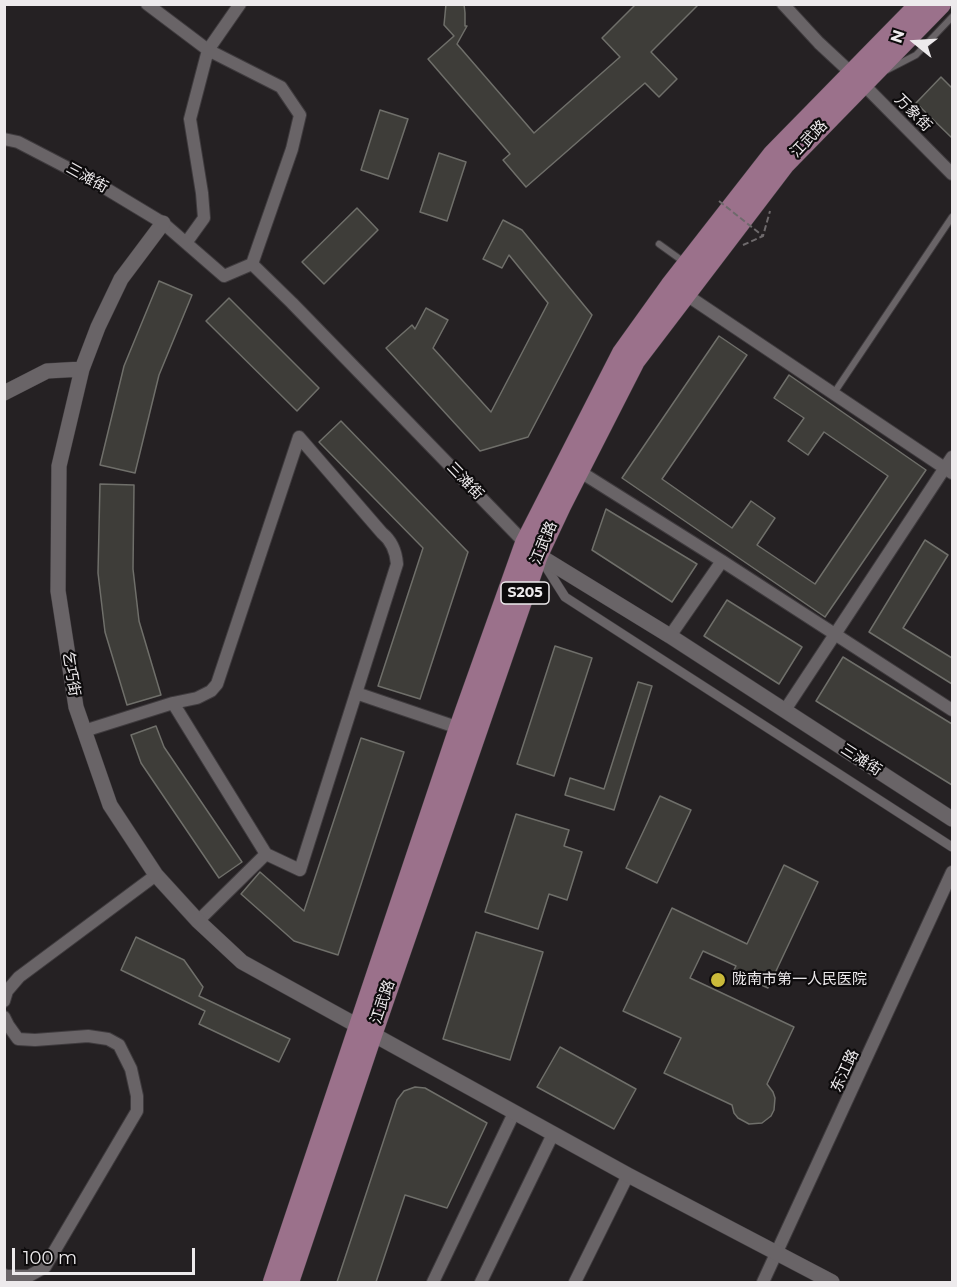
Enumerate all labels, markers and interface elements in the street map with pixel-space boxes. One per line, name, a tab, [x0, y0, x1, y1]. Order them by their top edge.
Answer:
north arrow	[885, 12, 945, 72]
text: N	[886, 27, 908, 45]
street label: 万象街	[891, 91, 935, 135]
street label: 江武路	[787, 117, 831, 161]
street label: 三滩街	[63, 159, 111, 197]
street label: 三滩街	[443, 459, 487, 503]
street label: 江武路	[527, 519, 561, 567]
road number: S205	[501, 582, 549, 604]
street label: 乞巧街	[59, 650, 83, 698]
street label: 三滩街	[837, 740, 885, 780]
marker: 陇南市第一人民医院	[709, 971, 727, 989]
place label: 陇南市第一人民医院	[732, 971, 867, 989]
street label: 江武路	[367, 978, 399, 1026]
street label: 东江路	[827, 1047, 863, 1095]
scale bar	[15, 1236, 198, 1274]
text: 100 m	[23, 1247, 77, 1269]

